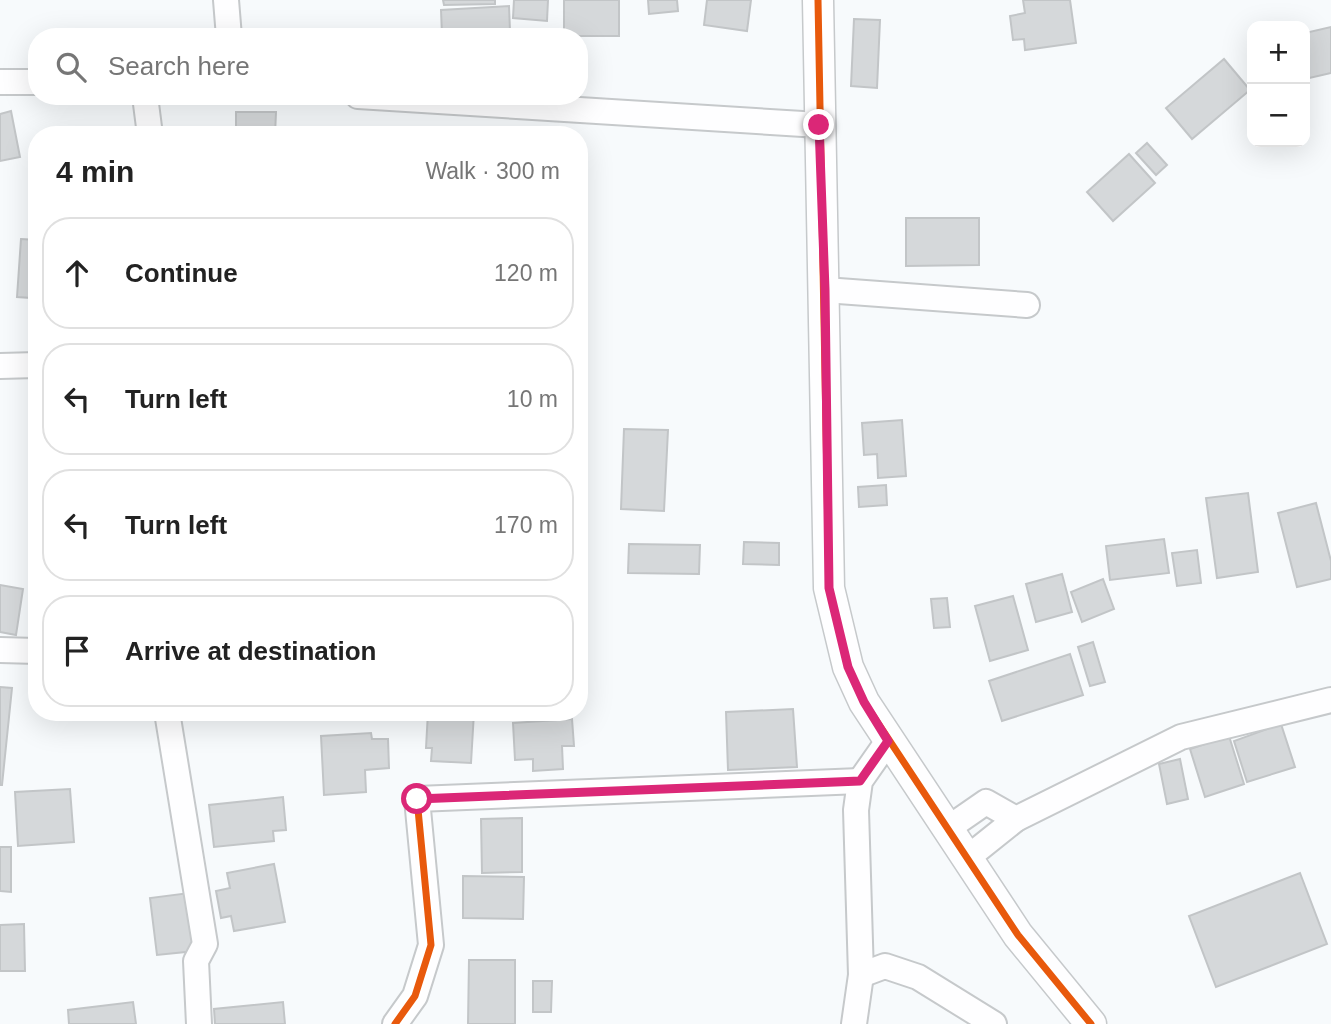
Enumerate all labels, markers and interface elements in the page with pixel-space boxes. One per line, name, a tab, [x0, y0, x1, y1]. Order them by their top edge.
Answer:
map controls	[1247, 21, 1310, 147]
button: +	[1247, 21, 1310, 84]
search box	[28, 28, 588, 105]
icon: search	[52, 48, 90, 86]
text: Search here	[108, 51, 250, 81]
button: −	[1247, 84, 1310, 147]
route end	[803, 109, 834, 140]
text: 4 min	[56, 155, 134, 188]
text: Walk · 300 m	[425, 158, 560, 184]
icon: ahead	[58, 254, 96, 292]
text: Continue	[125, 258, 238, 288]
text: 120 m	[494, 260, 558, 286]
icon: left	[58, 380, 96, 418]
text: Turn left	[125, 384, 227, 414]
text: 10 m	[507, 386, 558, 412]
icon: left	[58, 506, 96, 544]
text: Turn left	[125, 510, 227, 540]
text: 170 m	[494, 512, 558, 538]
icon: arrive	[58, 632, 96, 670]
text: Arrive at destination	[125, 636, 376, 666]
route start	[401, 783, 432, 814]

